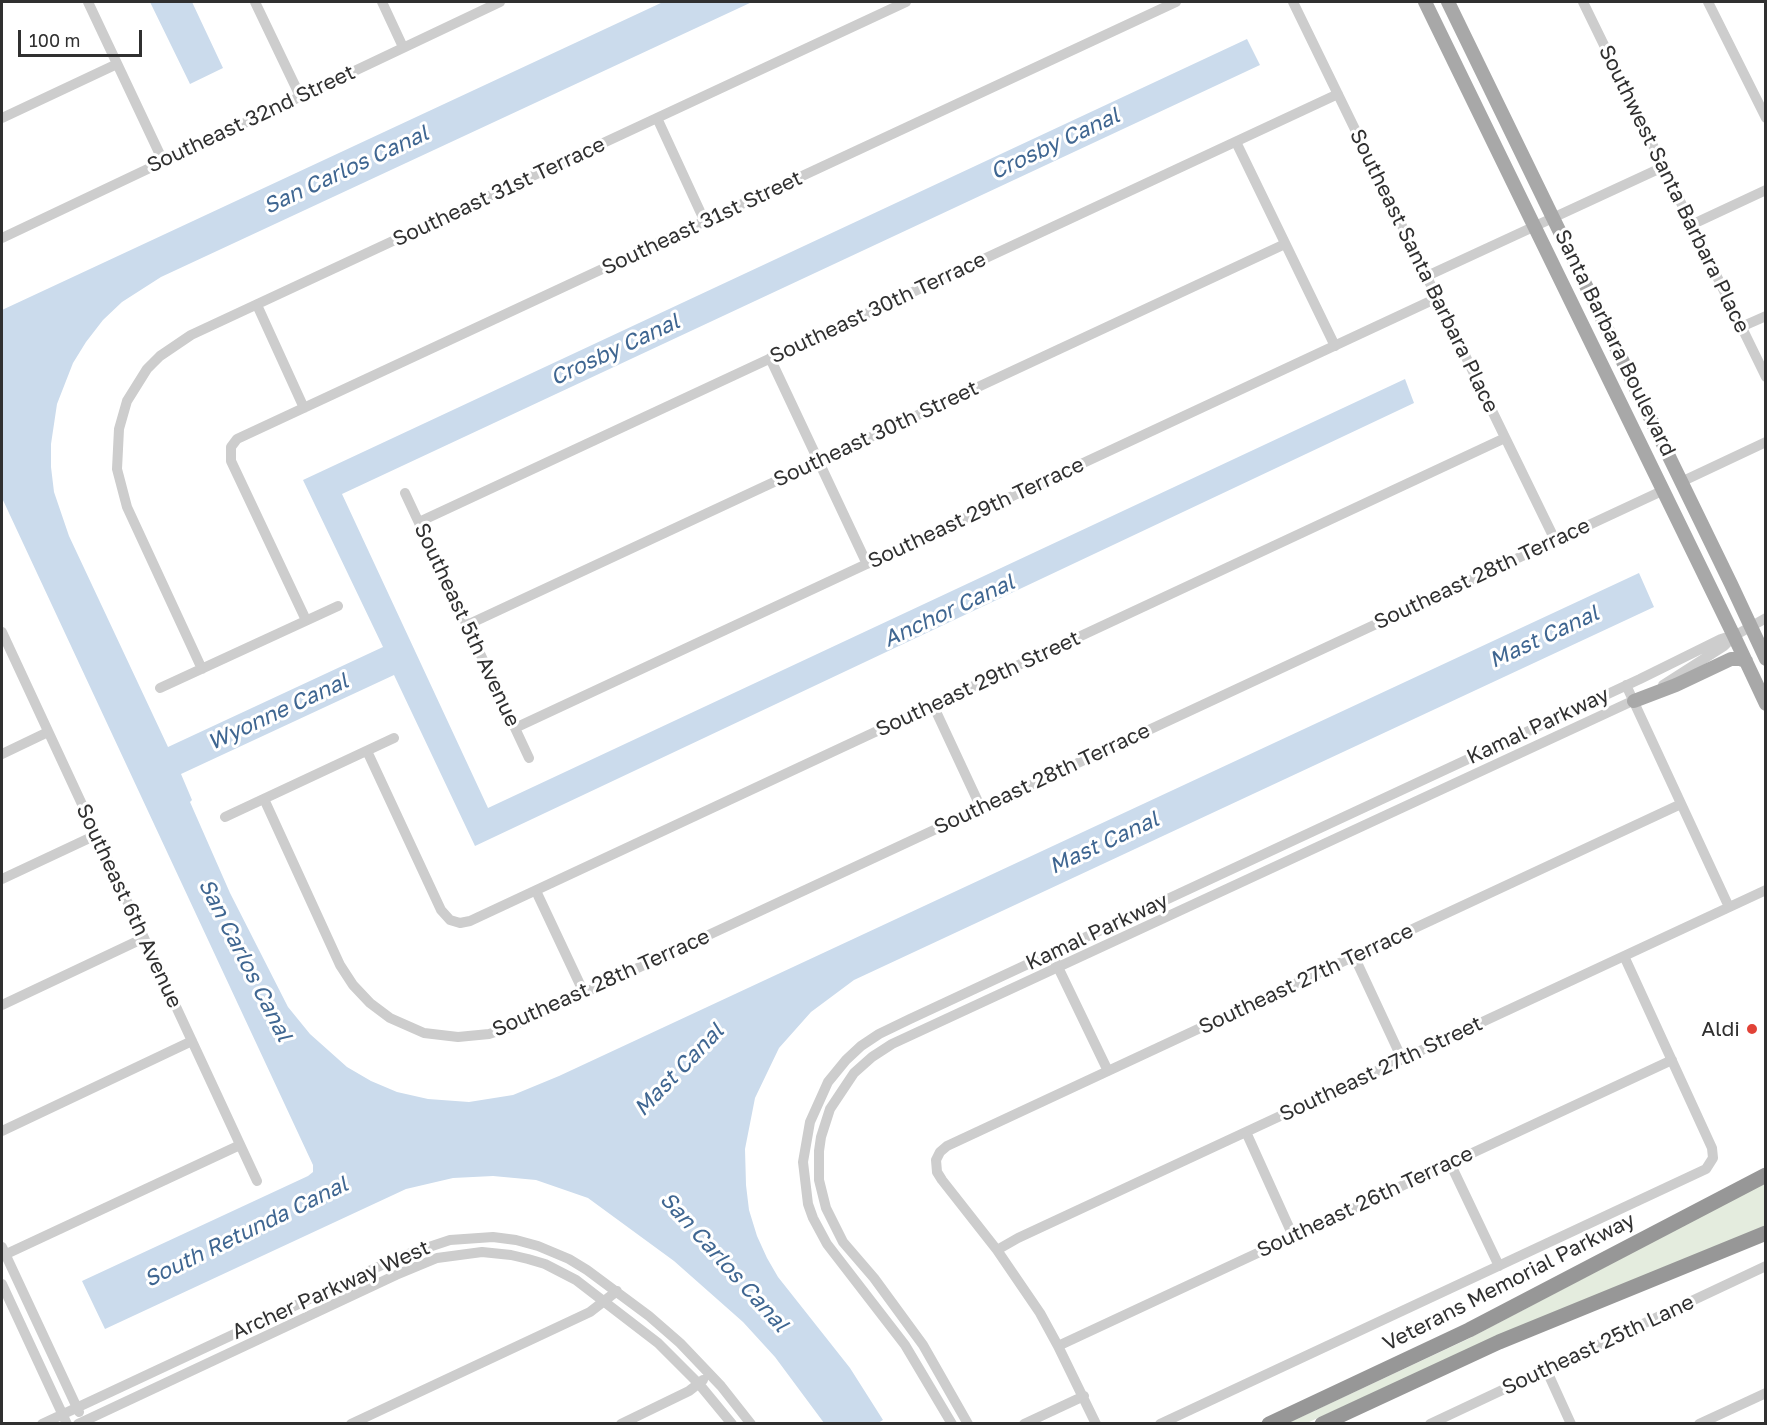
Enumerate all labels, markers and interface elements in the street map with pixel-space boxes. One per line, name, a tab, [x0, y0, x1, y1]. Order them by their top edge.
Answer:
scale bar	[21, 18, 146, 56]
text: 100 m	[29, 29, 80, 51]
street label: Southwest Santa Barbara Place	[1593, 41, 1755, 337]
street label: Southeast 32nd Street	[143, 60, 359, 178]
water label: Crosby Canal	[986, 103, 1124, 185]
water label: San Carlos Canal	[259, 120, 433, 220]
street label: Southeast Santa Barbara Place	[1344, 125, 1504, 417]
street label: Southeast 31st Terrace	[389, 132, 609, 252]
street label: Southeast 31st Street	[598, 165, 806, 281]
street label: Santa Barbara Boulevard	[1549, 226, 1681, 460]
street label: Southeast 30th Terrace	[766, 247, 990, 369]
water label: Crosby Canal	[546, 309, 684, 391]
street label: Southeast 30th Street	[770, 375, 982, 493]
street label: Southeast 29th Terrace	[864, 452, 1088, 574]
street label: Southeast 28th Terrace	[1370, 513, 1594, 635]
street label: Southeast 5th Avenue	[409, 519, 525, 731]
water label: Anchor Canal	[879, 569, 1019, 653]
water label: Mast Canal	[1485, 600, 1603, 674]
street label: Southeast 29th Street	[872, 626, 1084, 742]
water label: Wyonne Canal	[204, 668, 352, 756]
street label: Kamal Parkway	[1463, 682, 1613, 770]
street label: Southeast 28th Terrace	[930, 718, 1154, 840]
street label: Southeast 6th Avenue	[71, 800, 187, 1012]
water label: Mast Canal	[1045, 806, 1163, 880]
water label: San Carlos Canal	[193, 874, 297, 1046]
street label: Kamal Parkway	[1022, 888, 1172, 976]
street label: Southeast 27th Terrace	[1195, 918, 1417, 1040]
street label: Southeast 28th Terrace	[488, 924, 714, 1042]
street label: Southeast 27th Street	[1276, 1011, 1486, 1127]
place label: Aldi	[1701, 1016, 1740, 1042]
water label: Mast Canal	[629, 1018, 729, 1122]
marker: Aldi	[1745, 1022, 1759, 1036]
street label: Southeast 26th Terrace	[1253, 1141, 1477, 1263]
water label: South Retunda Canal	[140, 1171, 352, 1293]
water label: San Carlos Canal	[654, 1187, 794, 1337]
street label: Veterans Memorial Parkway	[1379, 1207, 1639, 1357]
street label: Archer Parkway West	[228, 1235, 434, 1345]
street label: Southeast 25th Lane	[1498, 1289, 1698, 1401]

